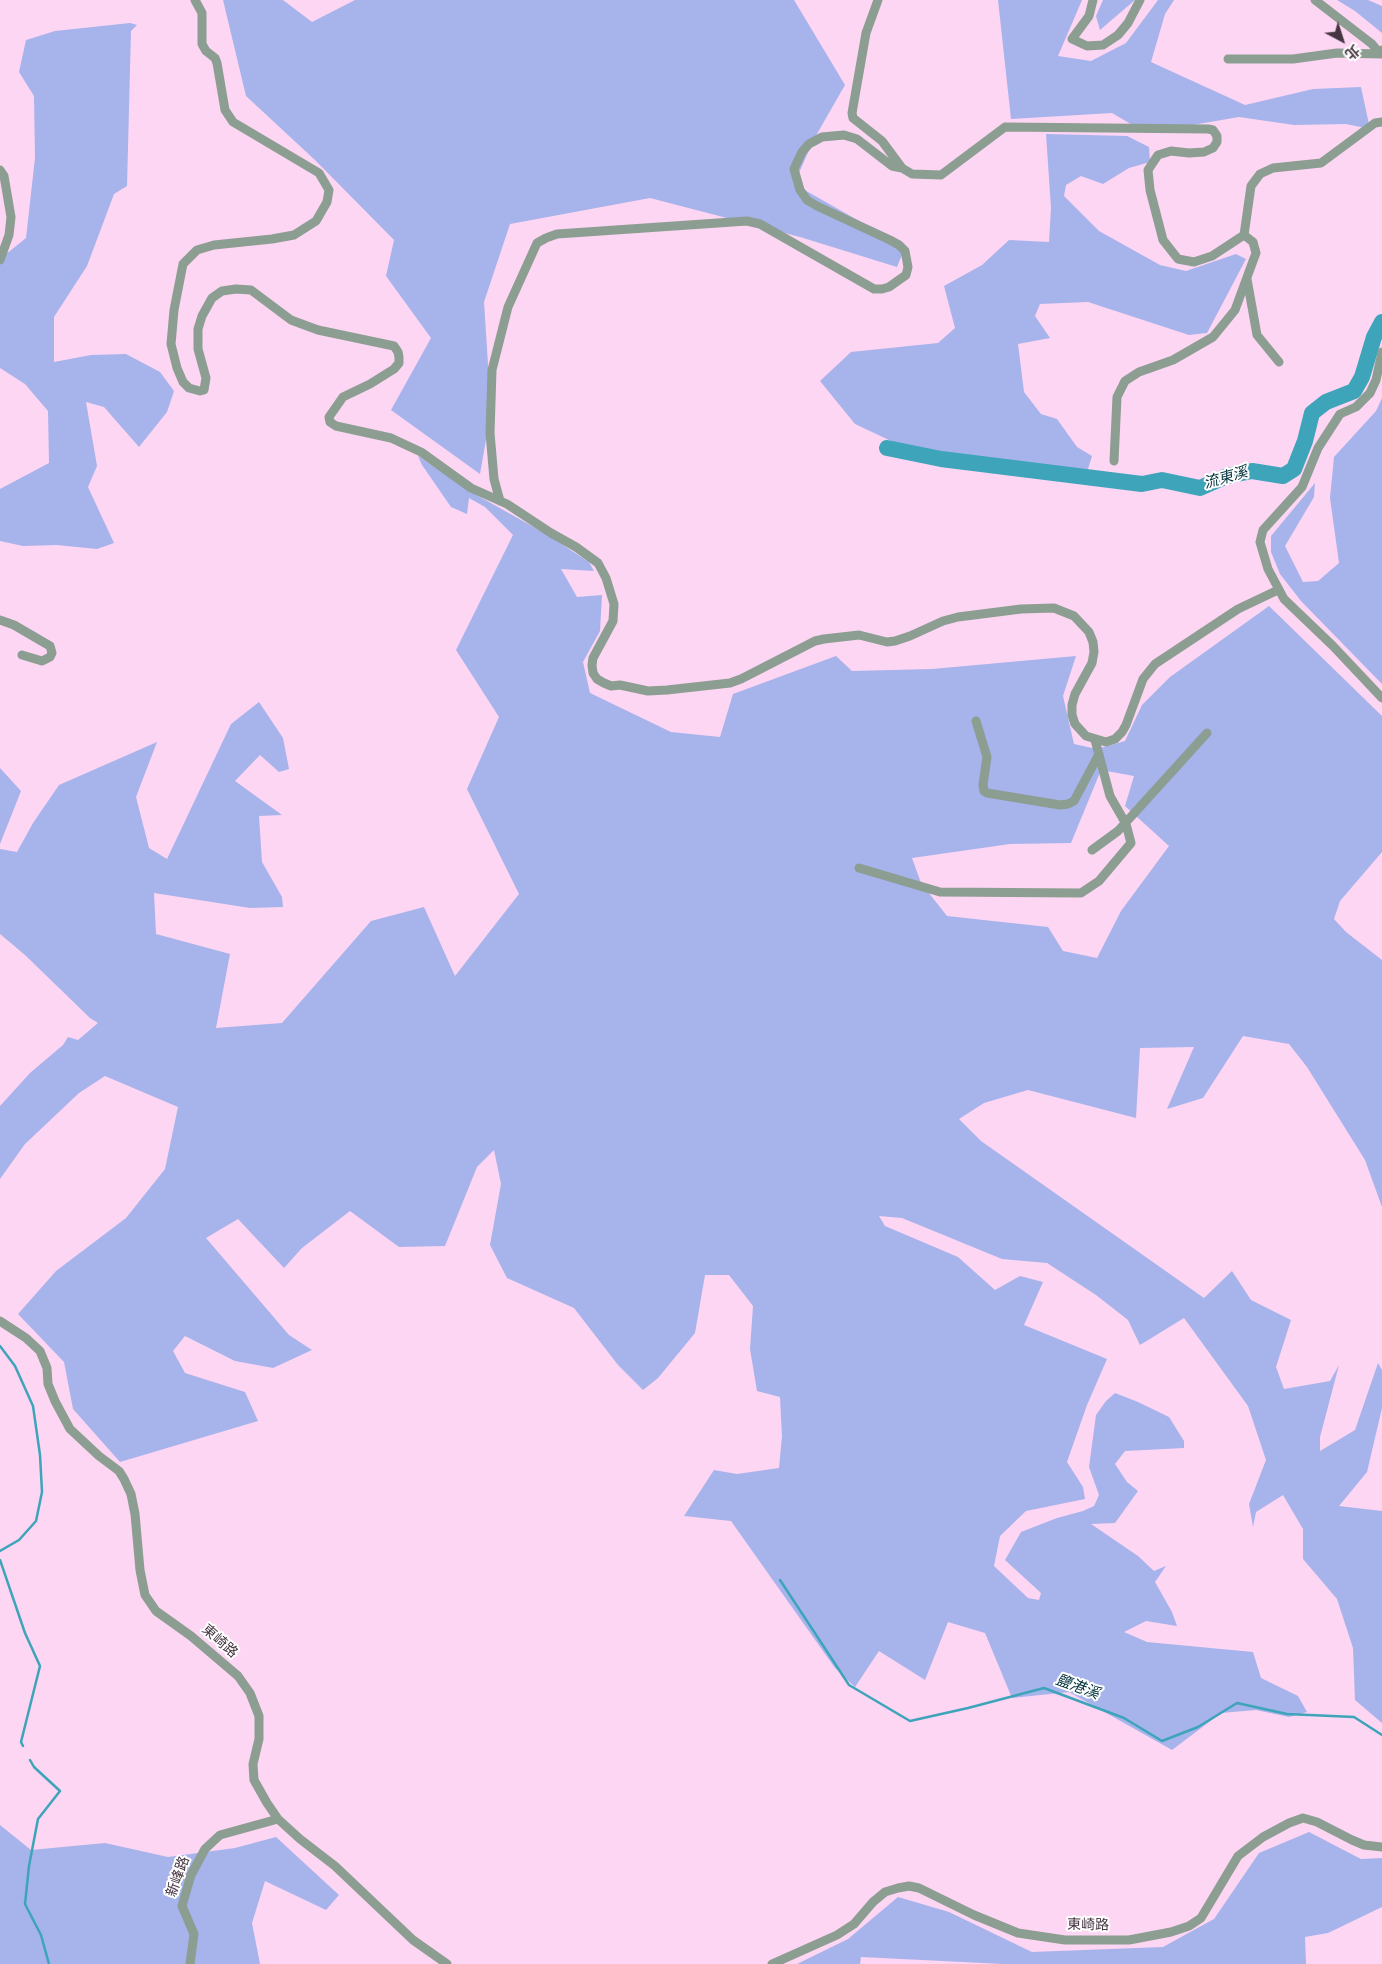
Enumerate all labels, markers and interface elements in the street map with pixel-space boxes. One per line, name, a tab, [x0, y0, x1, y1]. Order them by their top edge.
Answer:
north arrow	[1317, 15, 1367, 65]
text: 北	[1340, 39, 1363, 64]
water label: 流東溪	[1202, 464, 1250, 494]
street label: 東崎路	[198, 1622, 240, 1662]
water label: 鹽港溪	[1053, 1672, 1101, 1704]
street label: 新峰路	[164, 1854, 194, 1900]
street label: 東崎路	[1067, 1917, 1109, 1935]

